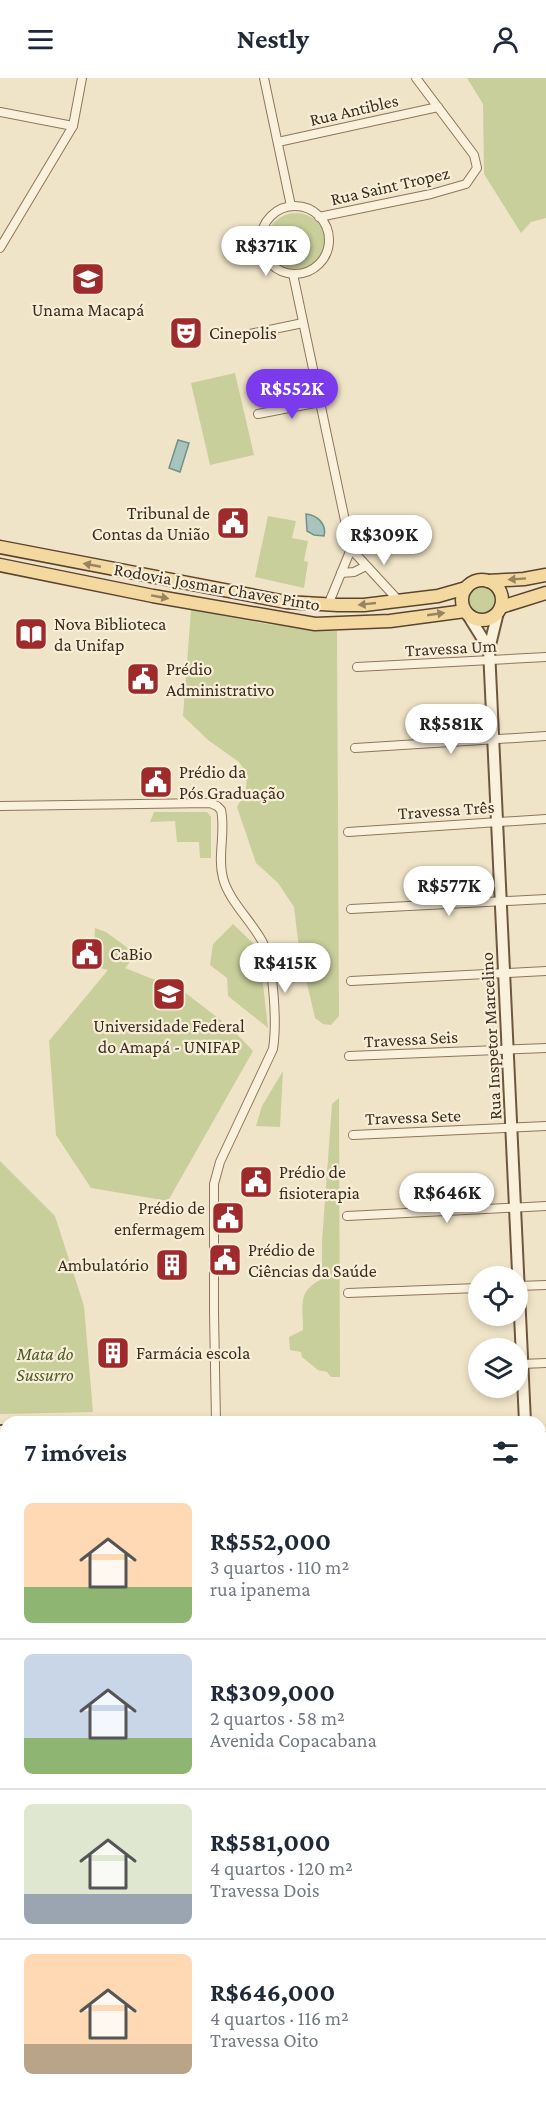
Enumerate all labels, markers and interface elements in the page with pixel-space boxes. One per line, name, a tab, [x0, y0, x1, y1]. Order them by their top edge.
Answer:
icon: menu	[24, 23, 57, 56]
icon: person	[489, 23, 522, 56]
text: Nestly	[237, 24, 309, 54]
street label: Rua Antibles	[308, 90, 400, 130]
street label: Rua Saint Tropez	[329, 163, 452, 209]
pin: R$371K	[217, 226, 315, 277]
text: R$371K	[235, 234, 297, 256]
school or university icon: Unama Macapá	[70, 261, 106, 297]
place label: Unama Macapá	[32, 300, 144, 320]
theatre icon: Cinepolis	[168, 315, 204, 351]
place label: Cinepolis	[209, 323, 277, 343]
pin: R$552K	[243, 369, 341, 420]
text: R$552K	[260, 377, 324, 399]
place label: Tribunal de Contas da União	[92, 503, 210, 544]
public building icon: Tribunal de Contas da União	[215, 505, 251, 541]
pin: R$309K	[335, 515, 433, 566]
text: R$309K	[350, 523, 418, 545]
street label: Rodovia Josmar Chaves Pinto	[112, 559, 322, 615]
one-way arrow	[82, 560, 101, 569]
one-way arrow	[508, 575, 527, 584]
one-way arrow	[151, 593, 170, 602]
one-way arrow	[357, 599, 376, 609]
one-way arrow	[427, 609, 446, 619]
place label: Nova Biblioteca da Unifap	[54, 614, 166, 655]
library icon: Nova Biblioteca da Unifap	[13, 616, 49, 652]
street label: Travessa Um	[404, 636, 498, 660]
place label: Prédio Administrativo	[166, 659, 274, 700]
public building icon: Prédio Administrativo	[125, 661, 161, 697]
pin: R$581K	[402, 704, 500, 755]
text: R$581K	[419, 712, 483, 734]
place label: Prédio da Pós Graduação	[179, 762, 285, 803]
public building icon: Prédio da Pós Graduação	[138, 764, 174, 800]
street label: Travessa Três	[397, 797, 495, 823]
pin: R$577K	[400, 866, 498, 917]
text: R$577K	[417, 874, 481, 896]
public building icon: CaBio	[69, 936, 105, 972]
pin: R$415K	[236, 943, 334, 994]
place label: CaBio	[110, 944, 152, 964]
text: R$415K	[254, 951, 316, 973]
street label: Rua Inspetor Marcelino	[477, 952, 505, 1120]
school or university icon: Universidade Federal do Amapá - UNIFAP	[151, 976, 187, 1012]
place label: Universidade Federal do Amapá - UNIFAP	[93, 1016, 245, 1057]
street label: Travessa Seis	[364, 1027, 458, 1051]
street label: Travessa Sete	[365, 1105, 461, 1129]
place label: Prédio de fisioterapia	[279, 1162, 360, 1203]
public building icon: Prédio de fisioterapia	[238, 1164, 274, 1200]
pin: R$646K	[398, 1173, 496, 1224]
text: R$646K	[413, 1181, 481, 1203]
place label: Prédio de enfermagem	[114, 1198, 206, 1239]
public building icon: Prédio de enfermagem	[210, 1200, 246, 1236]
place label: Prédio de Ciências da Saúde	[248, 1240, 377, 1281]
public building icon: Prédio de Ciências da Saúde	[207, 1242, 243, 1278]
building icon: Ambulatório	[154, 1247, 190, 1283]
place label: Ambulatório	[58, 1255, 149, 1275]
map controls	[468, 1266, 528, 1398]
button: locate	[468, 1266, 528, 1326]
building icon: Farmácia escola	[95, 1335, 131, 1371]
button: layers	[468, 1338, 528, 1398]
place label: Farmácia escola	[136, 1343, 250, 1363]
park label: Mata do Sussurro	[16, 1344, 74, 1385]
icon: filters	[489, 1436, 522, 1469]
text: 7 imóveis	[24, 1438, 127, 1467]
icon: home	[72, 1527, 144, 1599]
text: R$552,000	[210, 1527, 331, 1556]
text: 3 quartos · 110 m²	[210, 1556, 349, 1578]
text: rua ipanema	[210, 1578, 311, 1600]
icon: home	[72, 1678, 144, 1750]
text: R$309,000	[210, 1678, 335, 1707]
text: 2 quartos · 58 m²	[210, 1707, 345, 1729]
text: Avenida Copacabana	[210, 1729, 377, 1751]
icon: home	[72, 1828, 144, 1900]
text: R$581,000	[210, 1828, 331, 1857]
text: 4 quartos · 120 m²	[210, 1857, 353, 1879]
text: Travessa Dois	[210, 1879, 320, 1901]
icon: home	[72, 1978, 144, 2050]
text: R$646,000	[210, 1978, 335, 2007]
text: 4 quartos · 116 m²	[210, 2007, 349, 2029]
text: Travessa Oito	[210, 2029, 318, 2051]

